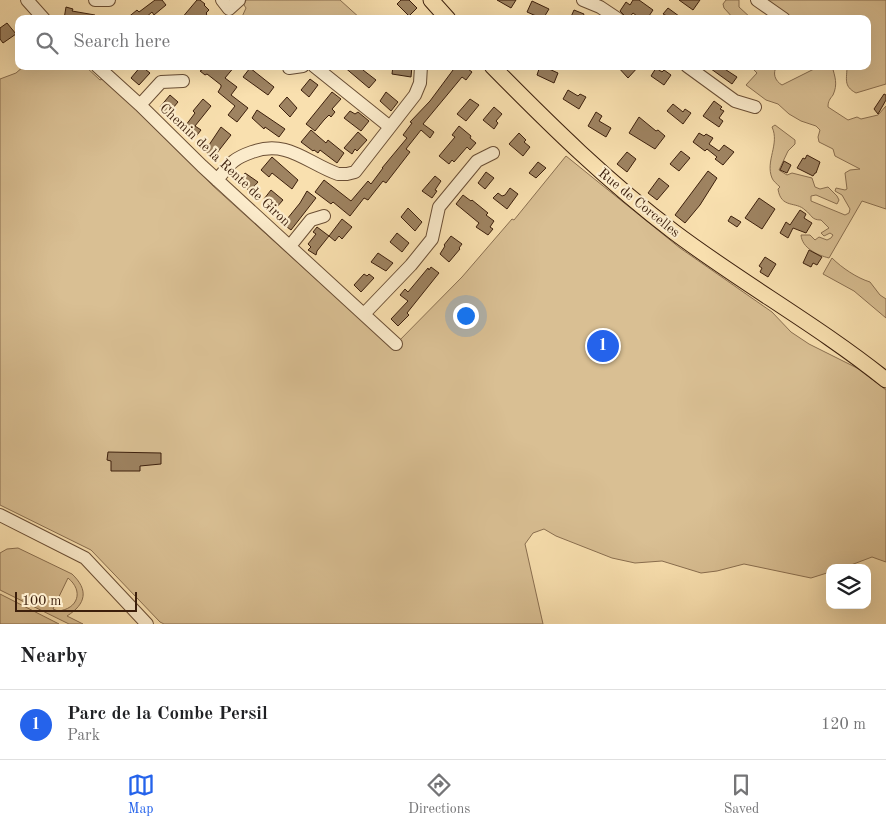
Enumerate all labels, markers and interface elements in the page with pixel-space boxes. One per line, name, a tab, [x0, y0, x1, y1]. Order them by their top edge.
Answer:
search box	[15, 15, 871, 70]
icon: search	[33, 29, 61, 57]
text: Search here	[73, 33, 170, 52]
street label: Chemin de la Rente de Giron	[157, 101, 293, 229]
street label: Rue de Corcelles	[596, 166, 682, 240]
your location	[453, 303, 479, 329]
pin: 1	[587, 327, 619, 365]
map controls	[826, 564, 871, 609]
button: layers	[826, 564, 871, 609]
scale bar	[15, 589, 138, 612]
text: 100 m	[22, 594, 61, 608]
text: Nearby	[20, 646, 88, 667]
text: Parc de la Combe Persil	[67, 705, 268, 724]
text: 1	[31, 717, 41, 733]
text: 120 m	[821, 717, 866, 733]
text: Park	[67, 728, 100, 744]
tab: Map	[127, 771, 155, 818]
tab: Directions	[408, 771, 470, 818]
tab: Saved	[724, 771, 759, 818]

